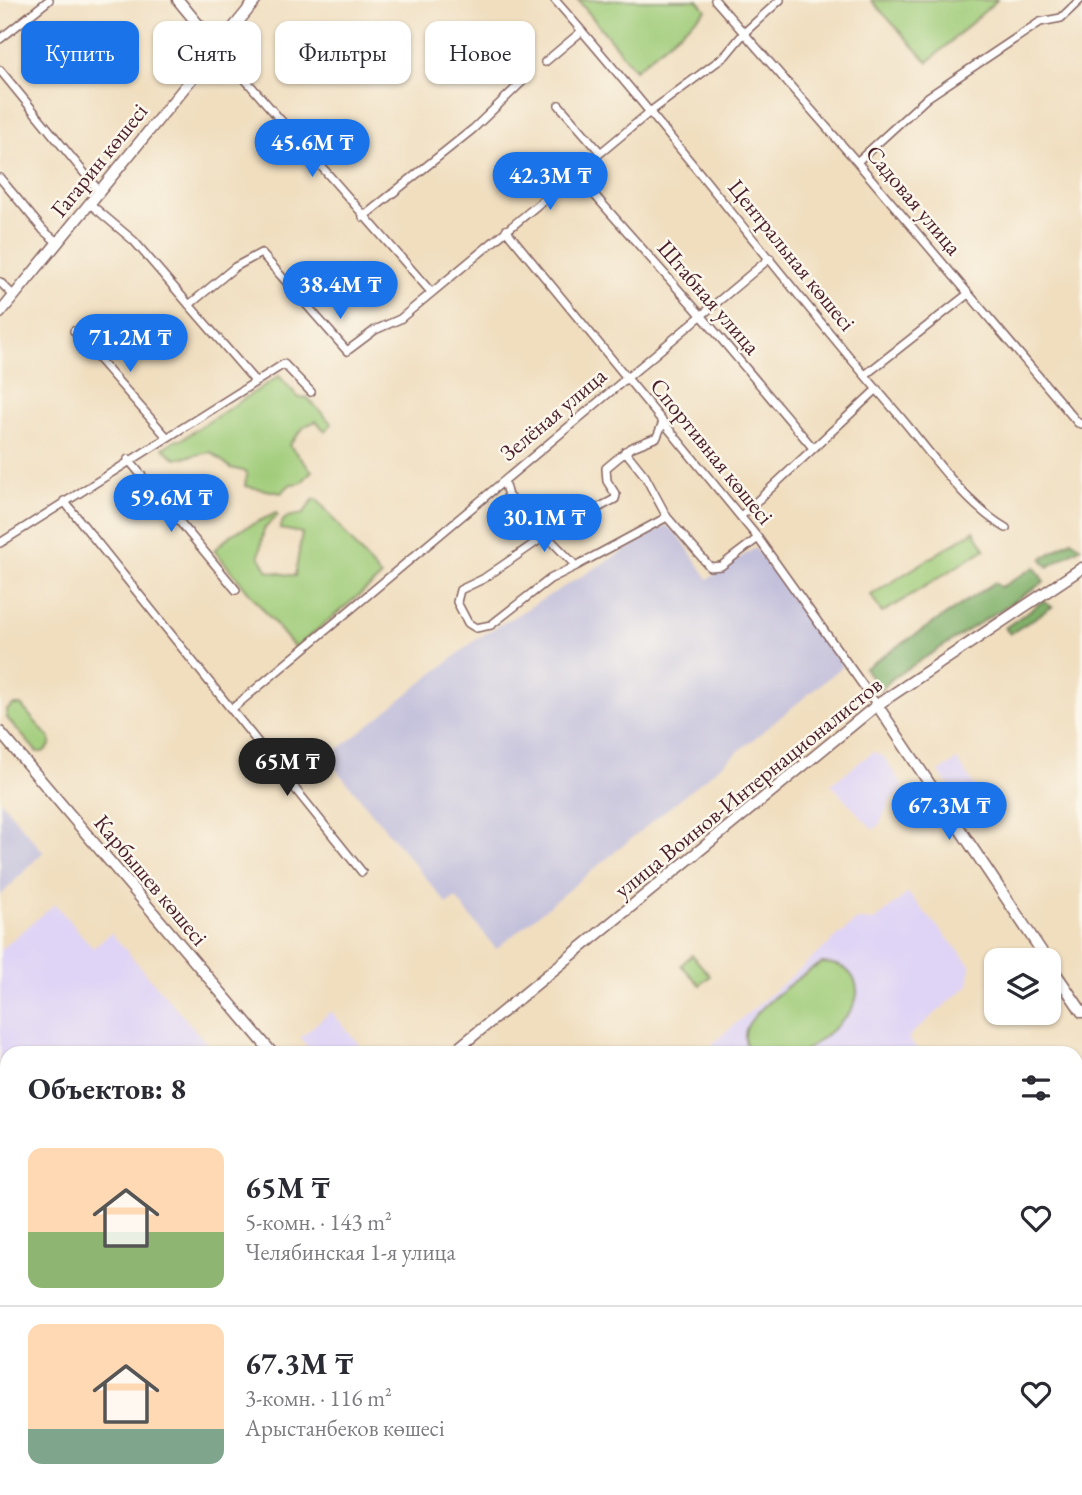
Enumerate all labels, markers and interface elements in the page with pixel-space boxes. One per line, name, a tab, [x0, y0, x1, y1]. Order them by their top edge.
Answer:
chip: Купить	[21, 21, 139, 84]
chip: Снять	[153, 21, 261, 84]
chip: Фильтры	[275, 21, 411, 84]
chip: Новое	[425, 21, 535, 84]
street label: Гагарин көшесі	[44, 97, 154, 223]
pin: 45.6M ₸	[247, 120, 377, 179]
text: 45.6M ₸	[271, 127, 353, 157]
street label: Садовая улица	[859, 139, 969, 262]
pin: 42.3M ₸	[485, 152, 615, 212]
text: 42.3M ₸	[509, 160, 591, 190]
street label: Центральная көшесі	[722, 173, 863, 337]
street label: Штабная улица	[651, 233, 768, 361]
pin: 38.4M ₸	[275, 262, 405, 321]
text: 38.4M ₸	[299, 269, 381, 299]
pin: 71.2M ₸	[65, 314, 195, 374]
text: 71.2M ₸	[89, 322, 171, 352]
street label: Зелёная улица	[493, 360, 613, 467]
street label: Спортивная көшесі	[644, 372, 781, 531]
pin: 59.6M ₸	[106, 475, 236, 534]
text: 59.6M ₸	[130, 482, 212, 512]
pin: 30.1M ₸	[479, 494, 609, 554]
text: 30.1M ₸	[503, 502, 585, 532]
street label: улица Воинов-Интернационалистов	[608, 669, 888, 904]
pin: 65M ₸	[238, 738, 336, 798]
text: 65M ₸	[255, 746, 319, 776]
pin: 67.3M ₸	[884, 782, 1014, 842]
text: 67.3M ₸	[908, 790, 990, 820]
street label: Карбышев көшесі	[87, 808, 215, 952]
map controls	[984, 948, 1061, 1025]
button: layers	[984, 948, 1061, 1025]
text: Объектов: 8	[28, 1069, 186, 1108]
icon: filters	[1017, 1069, 1055, 1107]
text: 65M ₸	[245, 1168, 330, 1207]
icon: home	[84, 1176, 168, 1260]
icon: heart	[1017, 1199, 1055, 1237]
text: 5-комн. · 143 m²	[245, 1207, 392, 1237]
text: Челябинская 1-я улица	[245, 1237, 456, 1267]
text: 67.3M ₸	[245, 1344, 353, 1383]
icon: home	[84, 1352, 168, 1436]
icon: heart	[1017, 1375, 1055, 1413]
text: 3-комн. · 116 m²	[245, 1383, 392, 1413]
text: Арыстанбеков көшесі	[245, 1413, 445, 1443]

